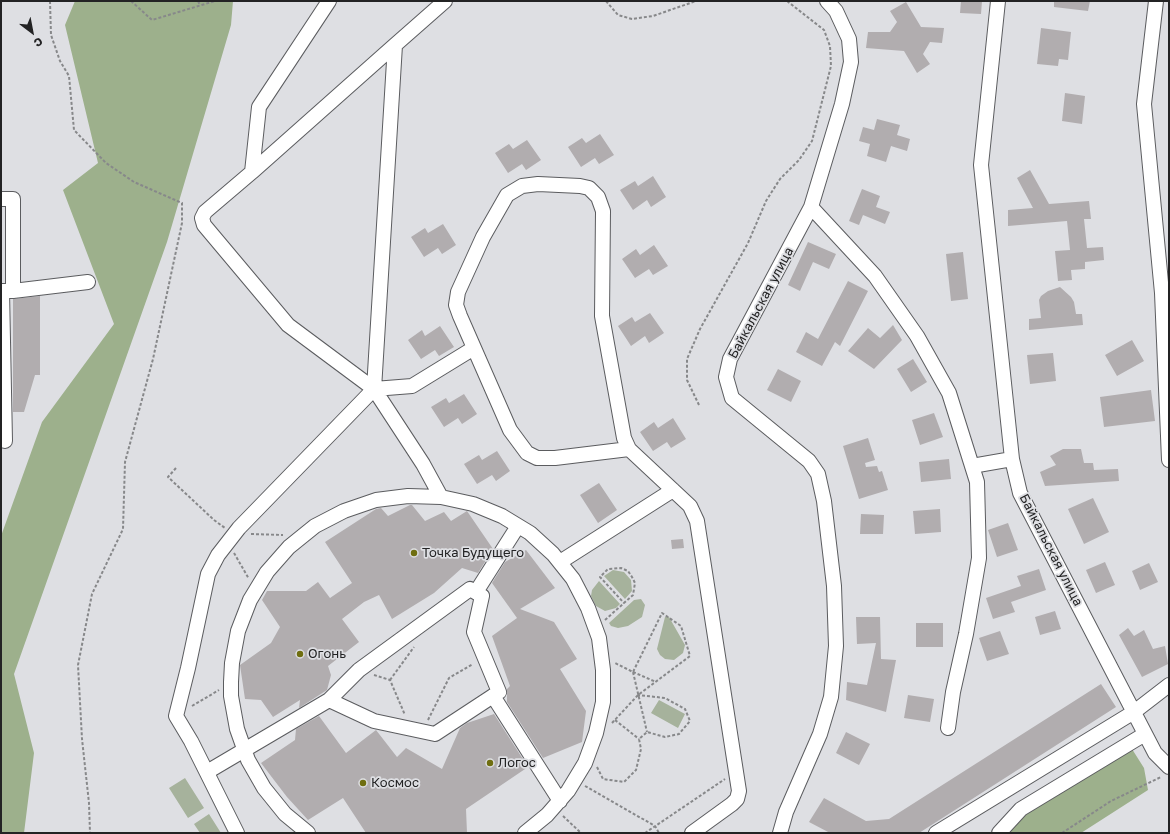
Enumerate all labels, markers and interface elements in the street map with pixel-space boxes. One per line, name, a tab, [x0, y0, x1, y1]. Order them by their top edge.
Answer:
north arrow	[12, 12, 52, 52]
text: С	[32, 35, 45, 50]
street label: Байкальская улица	[725, 245, 797, 361]
street label: Байкальская улица	[1016, 491, 1086, 609]
place label: Точка Будущего	[422, 545, 524, 561]
marker: Точка Будущего	[409, 548, 419, 558]
place label: Огонь	[308, 646, 346, 662]
marker: Огонь	[295, 649, 305, 659]
place label: Логос	[498, 755, 536, 771]
marker: Логос	[485, 758, 495, 768]
place label: Космос	[371, 775, 419, 791]
marker: Космос	[358, 778, 368, 788]

